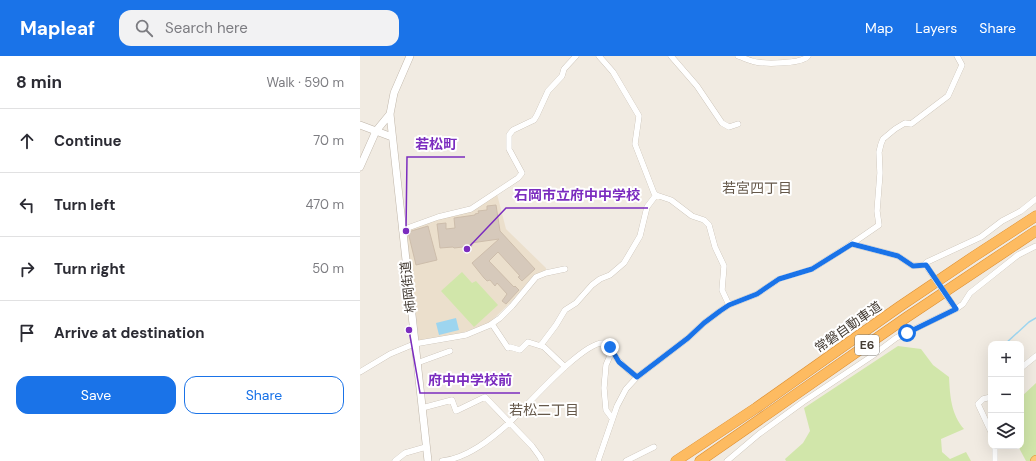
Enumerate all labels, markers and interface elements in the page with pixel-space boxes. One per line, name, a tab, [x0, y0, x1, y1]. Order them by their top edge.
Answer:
search box	[119, 10, 399, 46]
text: Mapleaf	[20, 16, 95, 41]
icon: search	[133, 17, 155, 39]
text: Search here	[165, 18, 248, 38]
text: Map	[865, 19, 893, 37]
text: Layers	[915, 19, 957, 37]
text: Share	[979, 19, 1016, 37]
text: 8 min	[16, 71, 62, 93]
text: Walk · 590 m	[266, 74, 344, 91]
icon: ahead	[16, 130, 38, 152]
text: Continue	[54, 131, 122, 151]
callout: 若松町	[407, 131, 465, 157]
text: 70 m	[313, 132, 344, 149]
text: 若松町	[415, 135, 457, 153]
district label: 若宮四丁目	[722, 179, 792, 197]
callout: 石岡市立府中中学校	[506, 182, 648, 208]
text: 石岡市立府中中学校	[514, 186, 640, 204]
icon: left	[16, 194, 38, 216]
text: Turn left	[54, 195, 115, 215]
text: 470 m	[305, 196, 344, 213]
icon: right	[16, 258, 38, 280]
text: Turn right	[54, 259, 125, 279]
text: 50 m	[312, 260, 344, 277]
street label: 柿岡街道	[397, 260, 419, 314]
street label: 常磐自動車道	[811, 298, 885, 356]
icon: arrive	[16, 322, 38, 344]
text: Arrive at destination	[54, 323, 205, 343]
route start	[898, 324, 916, 342]
road number: E6	[855, 335, 879, 355]
route end	[601, 338, 619, 356]
map controls	[988, 341, 1024, 449]
button: +	[988, 341, 1024, 377]
callout: 府中中学校前	[420, 367, 520, 393]
text: 府中中学校前	[428, 371, 512, 389]
button: Save	[16, 376, 176, 414]
button: Share	[184, 376, 344, 414]
button: −	[988, 377, 1024, 413]
district label: 若松二丁目	[509, 401, 579, 419]
button: layers	[988, 413, 1024, 449]

